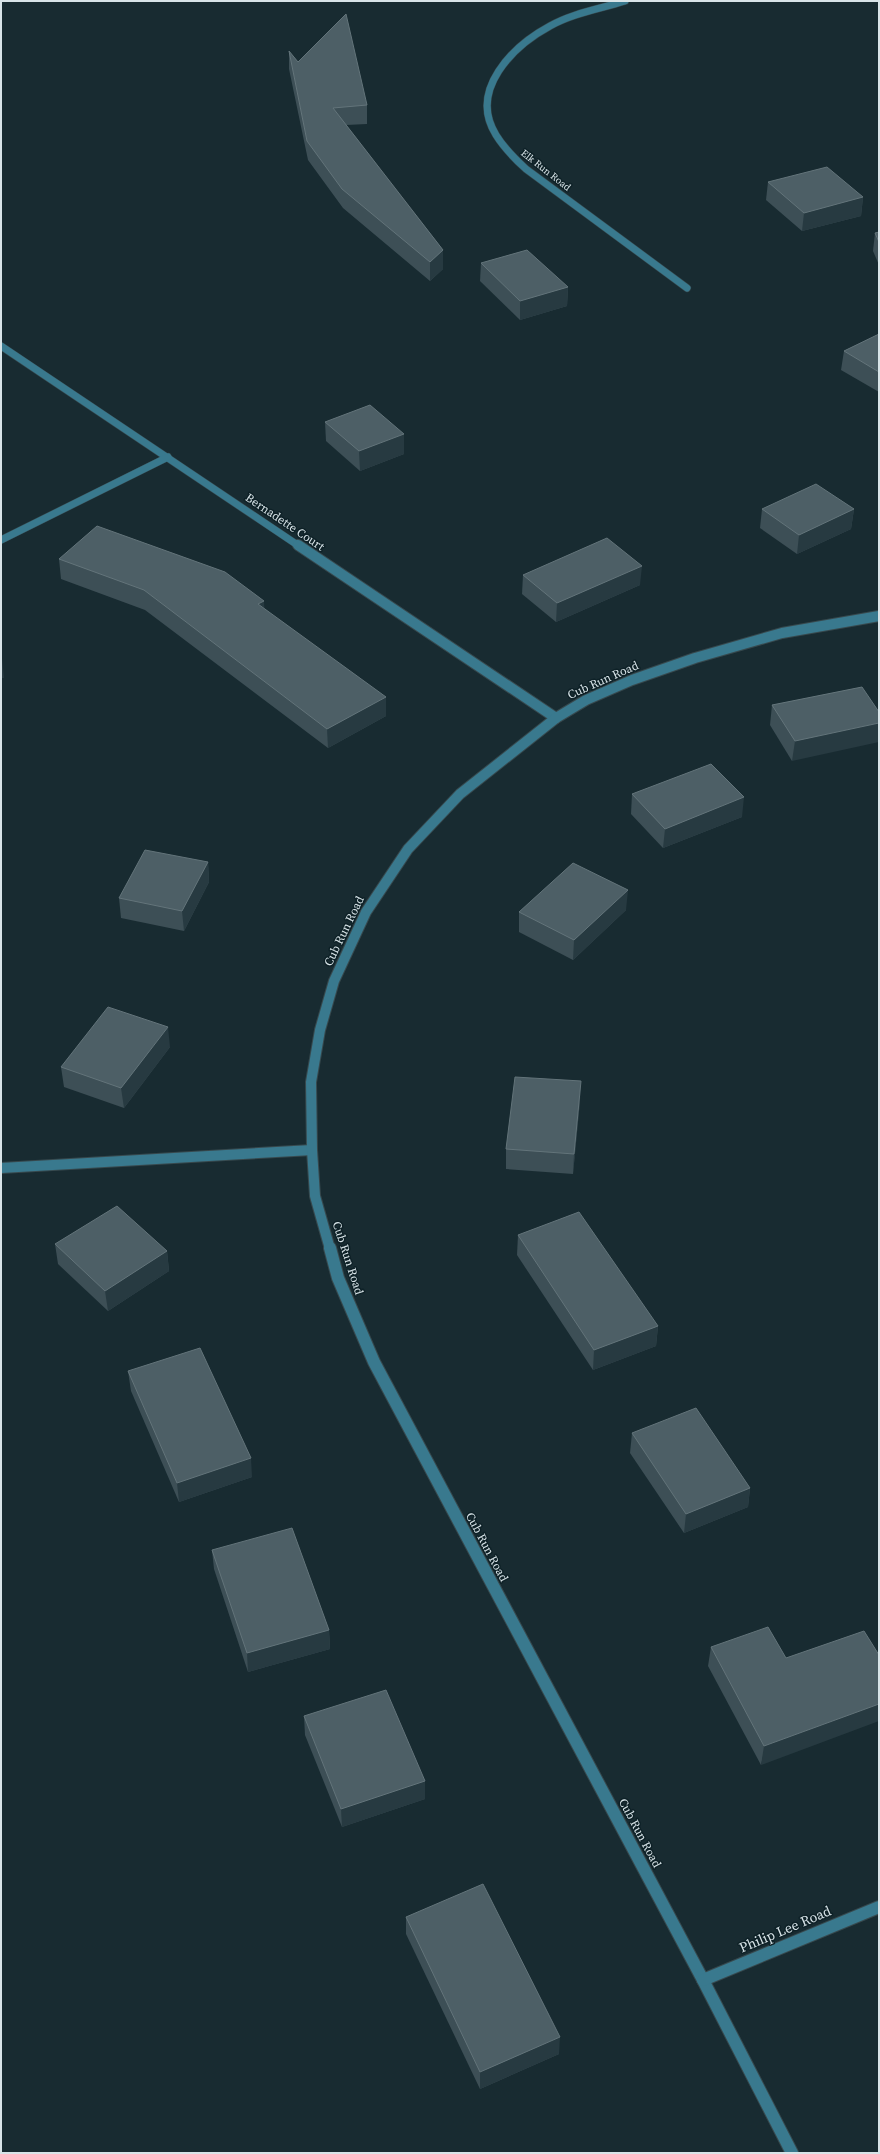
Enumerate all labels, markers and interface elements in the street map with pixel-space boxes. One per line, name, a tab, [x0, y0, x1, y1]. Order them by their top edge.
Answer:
street label: Elk Run Road	[518, 146, 574, 194]
street label: Bernadette Court	[242, 490, 328, 554]
street label: Cub Run Road	[565, 657, 641, 703]
street label: Cub Run Road	[320, 893, 368, 969]
street label: Cub Run Road	[329, 1219, 367, 1297]
street label: Cub Run Road	[462, 1510, 512, 1585]
street label: Cub Run Road	[615, 1796, 665, 1871]
street label: Philip Lee Road	[736, 1901, 834, 1957]

